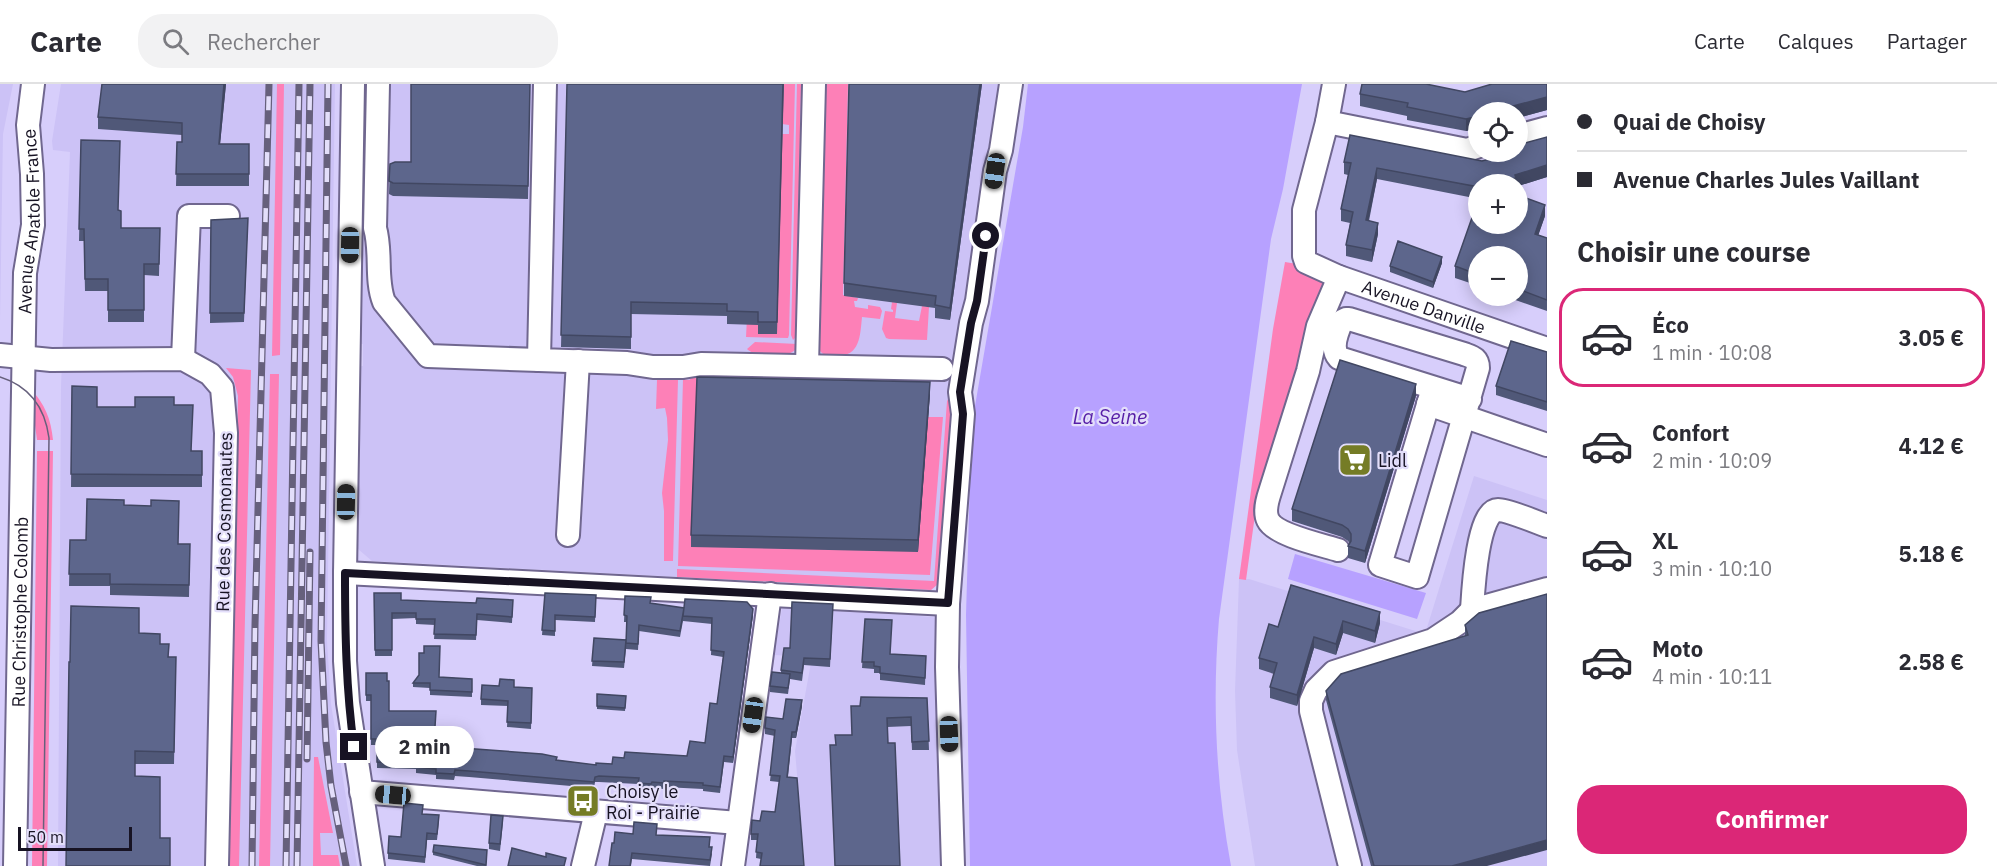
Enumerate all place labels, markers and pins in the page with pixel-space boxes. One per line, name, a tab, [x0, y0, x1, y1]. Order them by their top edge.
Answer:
supermarket icon: Lidl	[1337, 442, 1373, 478]
place label: Lidl	[1378, 449, 1407, 472]
place label: Choisy le Roi - Prairie	[606, 780, 700, 824]
bus stop icon: Choisy le Roi - Prairie	[565, 783, 601, 819]

